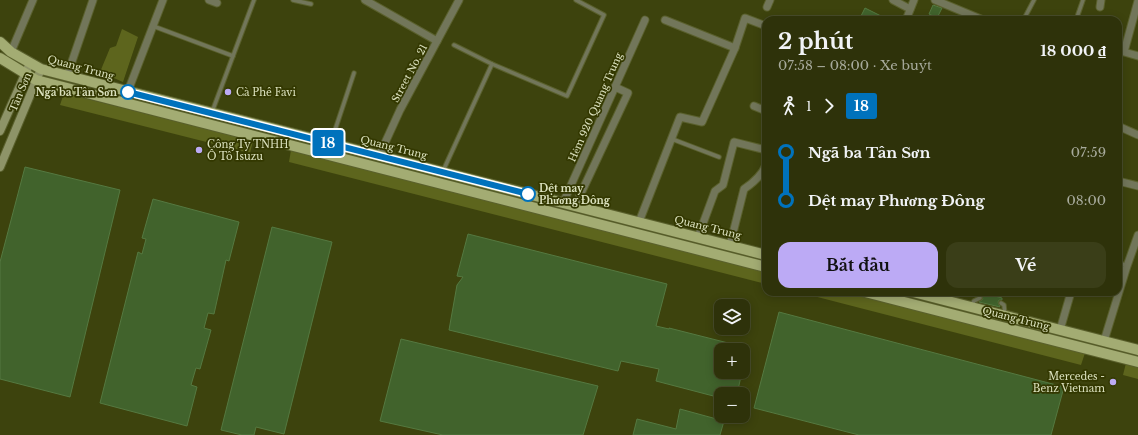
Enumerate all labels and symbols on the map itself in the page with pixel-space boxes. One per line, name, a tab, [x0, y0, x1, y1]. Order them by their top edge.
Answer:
street label: Street No. 21	[389, 42, 430, 105]
street label: Hẻm 920 Quang Trung	[565, 49, 626, 164]
street label: Quang Trung	[46, 52, 117, 83]
street label: Tân Sơn	[6, 71, 35, 114]
marker: Ngã ba Tân Sơn	[120, 84, 136, 100]
place label: Ngã ba Tân Sơn	[35, 86, 118, 99]
place label: Cà Phê Favi	[236, 86, 296, 99]
marker: Cà Phê Favi	[223, 87, 233, 97]
line badge: 18	[310, 130, 346, 156]
street label: Quang Trung	[359, 133, 430, 162]
place label: Công Ty TNHH Ô Tô Isuzu	[207, 138, 288, 163]
marker: Công Ty TNHH Ô Tô Isuzu	[194, 145, 204, 155]
place label: Dệt may Phương Đông	[539, 182, 611, 207]
marker: Dệt may Phương Đông	[520, 186, 536, 202]
street label: Quang Trung	[673, 213, 744, 242]
street label: Quang Trung	[981, 304, 1052, 333]
place label: Mercedes - Benz Vietnam	[1033, 370, 1105, 395]
marker: Mercedes - Benz Vietnam	[1108, 377, 1118, 387]

